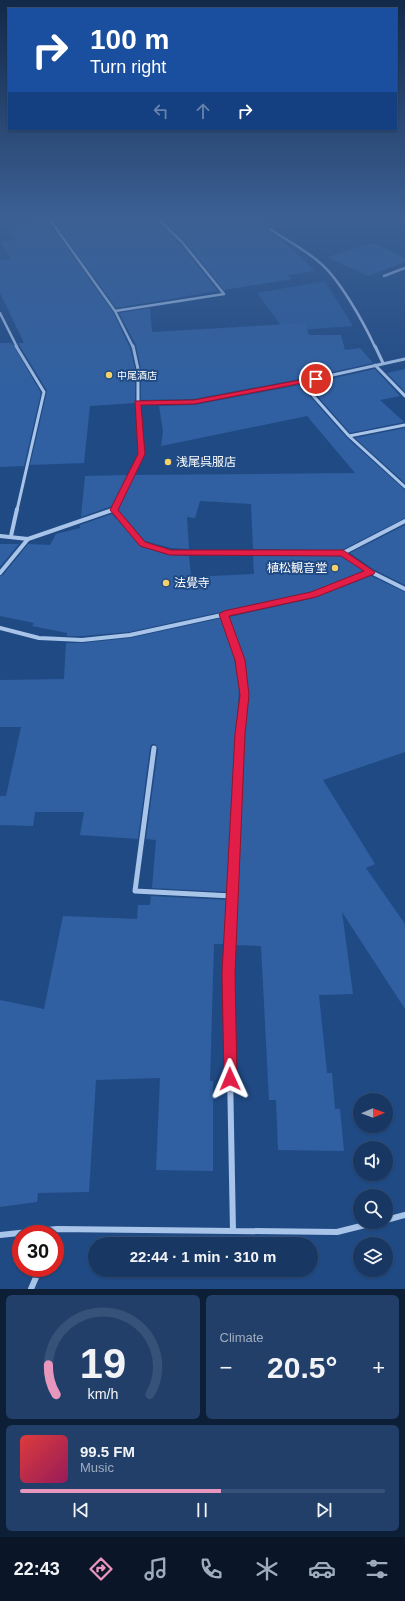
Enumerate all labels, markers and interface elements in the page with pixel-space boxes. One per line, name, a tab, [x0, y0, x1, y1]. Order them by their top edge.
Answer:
icon: right	[24, 24, 76, 76]
text: 100 m	[90, 24, 169, 55]
text: Turn right	[90, 57, 166, 77]
icon: left	[150, 100, 172, 122]
icon: ahead	[192, 100, 214, 122]
icon: right	[234, 100, 256, 122]
pin	[299, 362, 333, 396]
icon: arrive	[305, 368, 327, 390]
marker: 中尾酒店	[104, 370, 114, 380]
place label: 中尾酒店	[117, 370, 157, 381]
place label: 浅尾呉服店	[176, 455, 236, 469]
marker: 浅尾呉服店	[163, 457, 173, 467]
place label: 植松観音堂	[267, 561, 327, 575]
marker: 植松観音堂	[330, 563, 340, 573]
place label: 法覺寺	[174, 576, 210, 590]
marker: 法覺寺	[161, 578, 171, 588]
position arrow	[209, 1058, 251, 1100]
north arrow	[353, 1093, 393, 1133]
map controls	[353, 1093, 393, 1277]
button: sound	[353, 1141, 393, 1181]
button: search	[353, 1189, 393, 1229]
speed limit sign: 30	[12, 1225, 64, 1277]
button: layers	[353, 1237, 393, 1277]
text: 22:44 · 1 min · 310 m	[130, 1248, 276, 1265]
text: Climate	[220, 1330, 264, 1345]
text: 19	[80, 1340, 126, 1387]
text: 20.5°	[267, 1351, 337, 1384]
text: −	[220, 1355, 232, 1380]
text: +	[372, 1355, 385, 1380]
text: km/h	[87, 1386, 118, 1402]
text: 99.5 FM	[80, 1443, 135, 1460]
text: Music	[80, 1460, 114, 1475]
icon: previous	[70, 1499, 92, 1521]
icon: pause	[191, 1499, 213, 1521]
icon: next	[313, 1499, 335, 1521]
icon: directions	[87, 1555, 115, 1583]
icon: music	[142, 1555, 170, 1583]
icon: phone	[197, 1555, 225, 1583]
icon: climate	[253, 1555, 281, 1583]
icon: car	[308, 1555, 336, 1583]
icon: filters	[363, 1555, 391, 1583]
text: 22:43	[14, 1559, 60, 1579]

